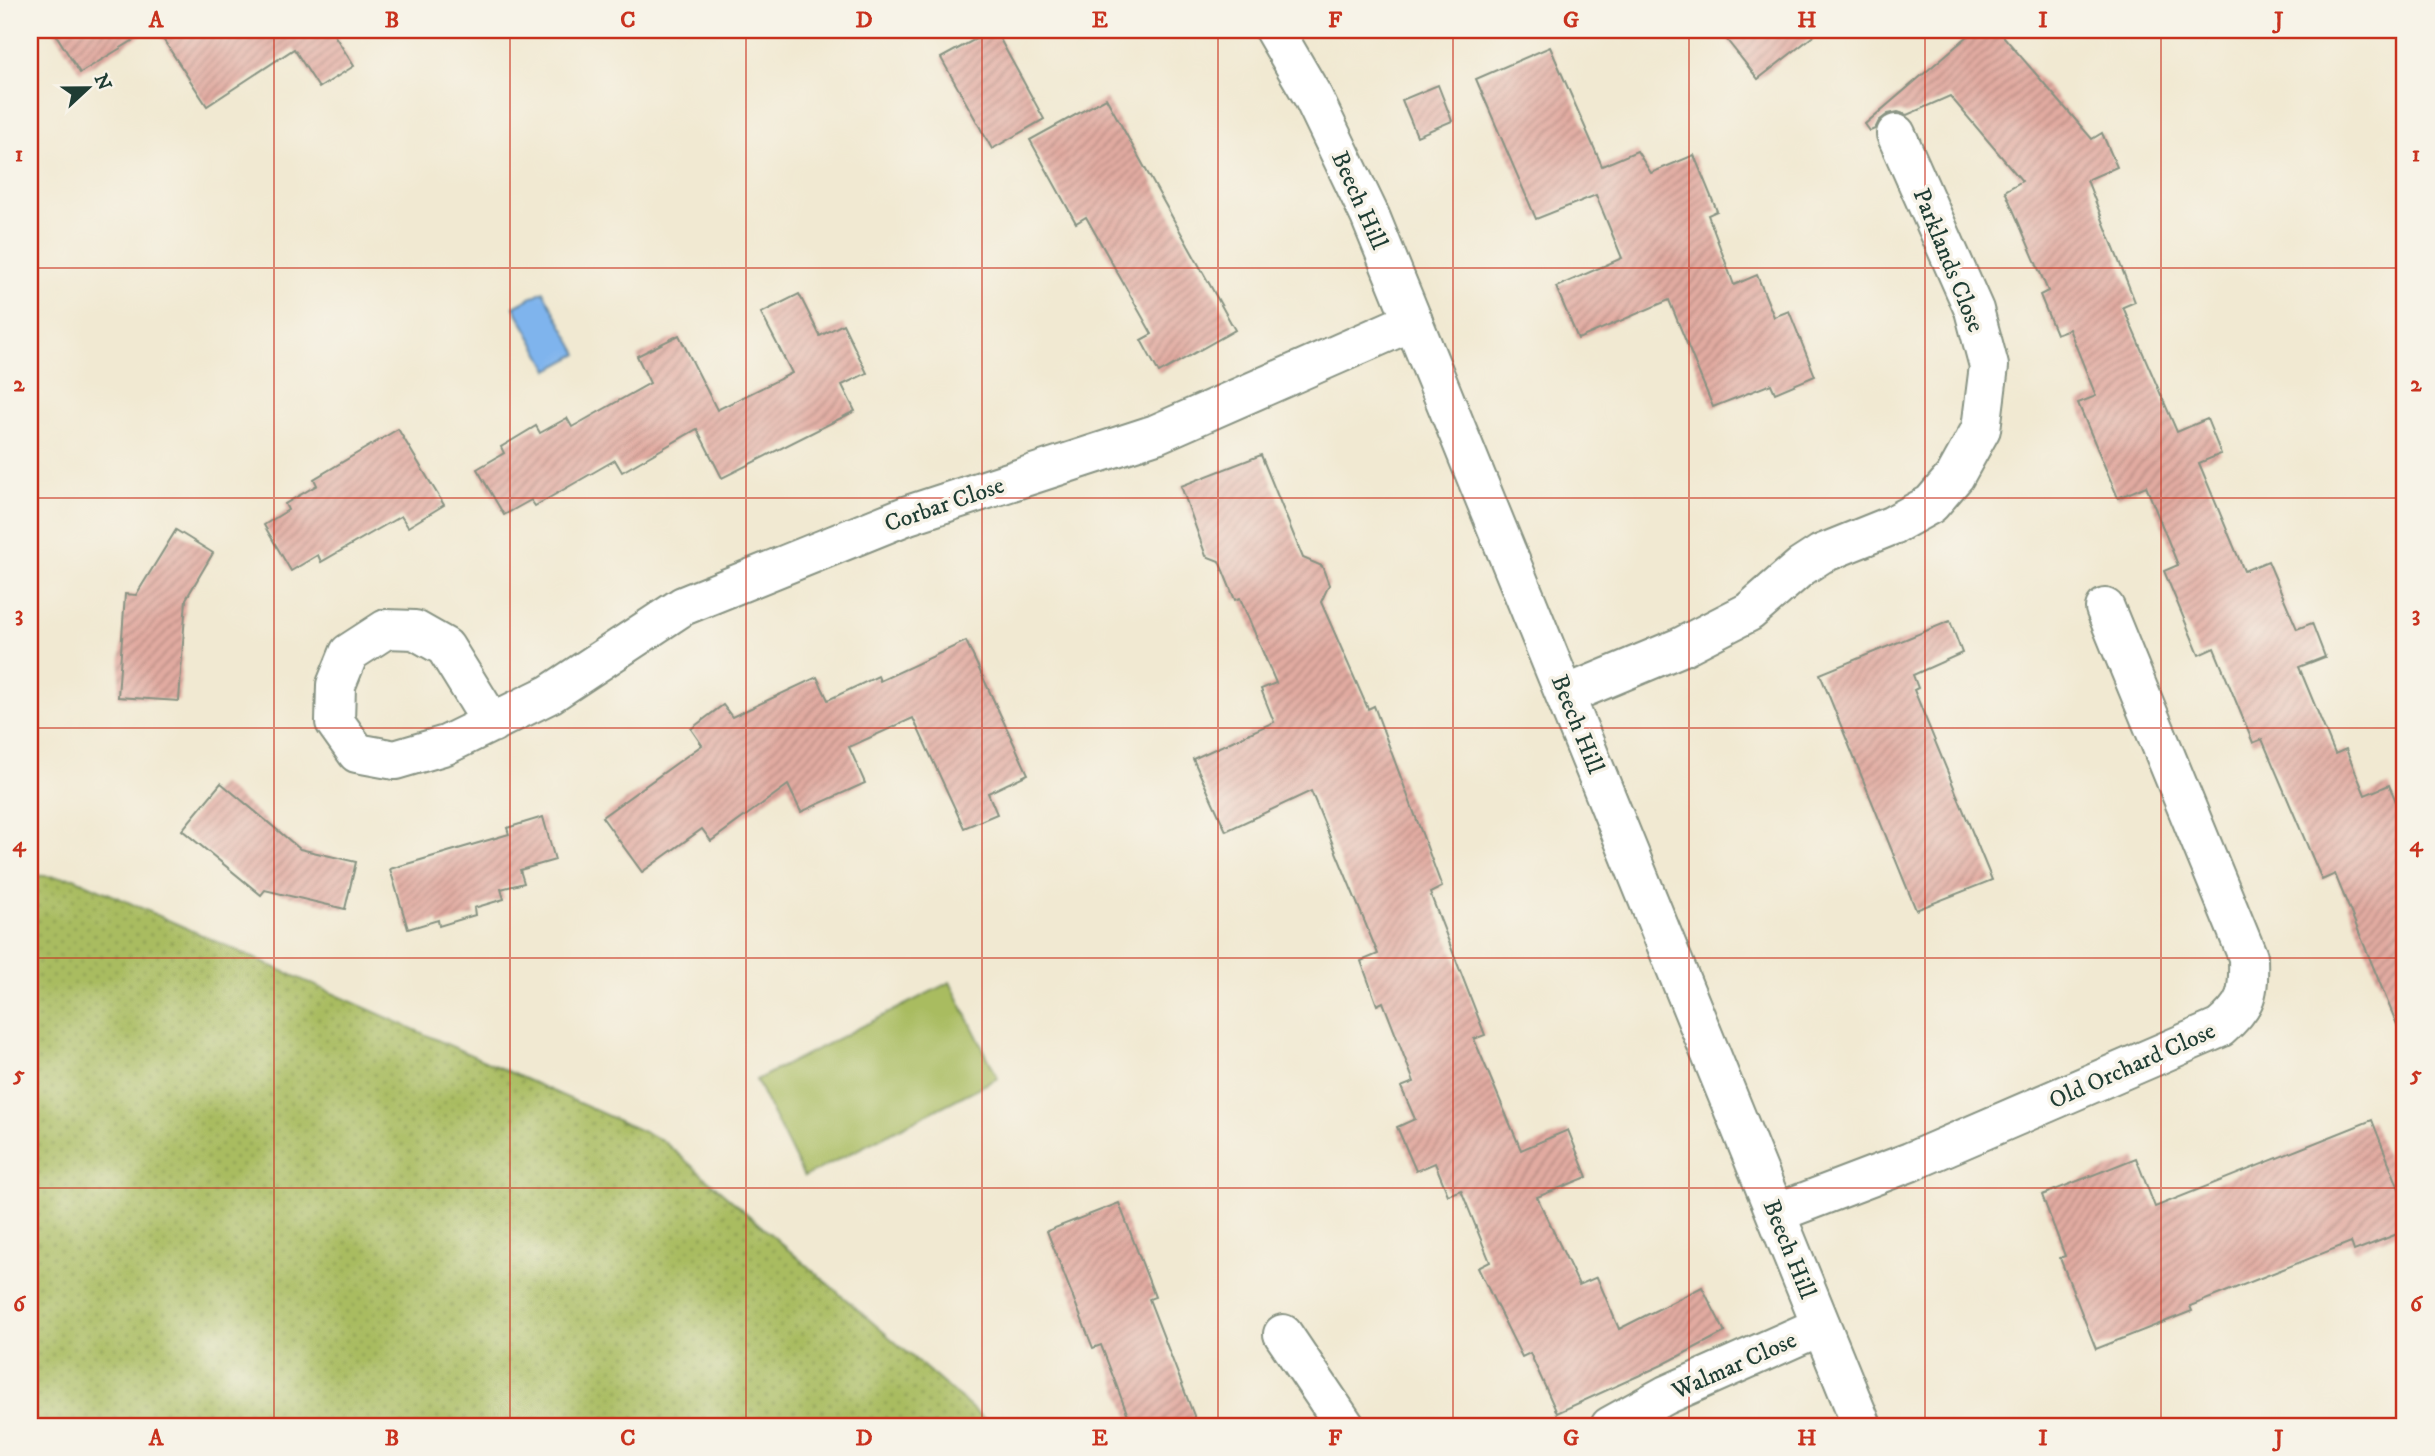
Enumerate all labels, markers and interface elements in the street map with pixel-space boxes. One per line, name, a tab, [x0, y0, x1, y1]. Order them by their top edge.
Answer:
text: A	[148, 6, 165, 35]
text: B	[385, 6, 399, 35]
text: C	[620, 6, 636, 35]
text: D	[855, 6, 873, 35]
text: E	[1092, 6, 1108, 35]
text: F	[1328, 6, 1343, 35]
text: G	[1563, 6, 1579, 35]
text: H	[1797, 6, 1817, 35]
text: I	[2038, 6, 2048, 35]
text: J	[2271, 6, 2284, 35]
north arrow	[52, 52, 122, 122]
text: N	[89, 71, 116, 94]
text: 1	[15, 140, 23, 169]
text: 1	[2412, 140, 2420, 169]
street label: Beech Hill	[1324, 147, 1394, 255]
street label: Parklands Close	[1906, 184, 1991, 337]
text: 2	[13, 370, 25, 399]
text: 2	[2410, 370, 2422, 399]
street label: Corbar Close	[880, 470, 1008, 539]
text: 3	[15, 600, 23, 629]
text: 3	[2412, 600, 2420, 629]
street label: Beech Hill	[1544, 671, 1611, 779]
text: 4	[12, 830, 27, 859]
text: 4	[2409, 830, 2424, 859]
street label: Old Orchard Close	[2045, 1016, 2220, 1116]
text: 5	[12, 1060, 25, 1089]
text: 5	[2409, 1060, 2422, 1089]
street label: Beech Hill	[1756, 1196, 1823, 1304]
text: 6	[13, 1290, 27, 1319]
text: 6	[2410, 1290, 2424, 1319]
street label: Walmar Close	[1667, 1325, 1801, 1407]
text: A	[148, 1424, 165, 1453]
text: B	[385, 1424, 399, 1453]
text: C	[620, 1424, 636, 1453]
text: D	[855, 1424, 873, 1453]
text: E	[1092, 1424, 1108, 1453]
text: F	[1328, 1424, 1343, 1453]
text: G	[1563, 1424, 1579, 1453]
text: H	[1797, 1424, 1817, 1453]
text: I	[2038, 1424, 2048, 1453]
text: J	[2271, 1424, 2284, 1453]

